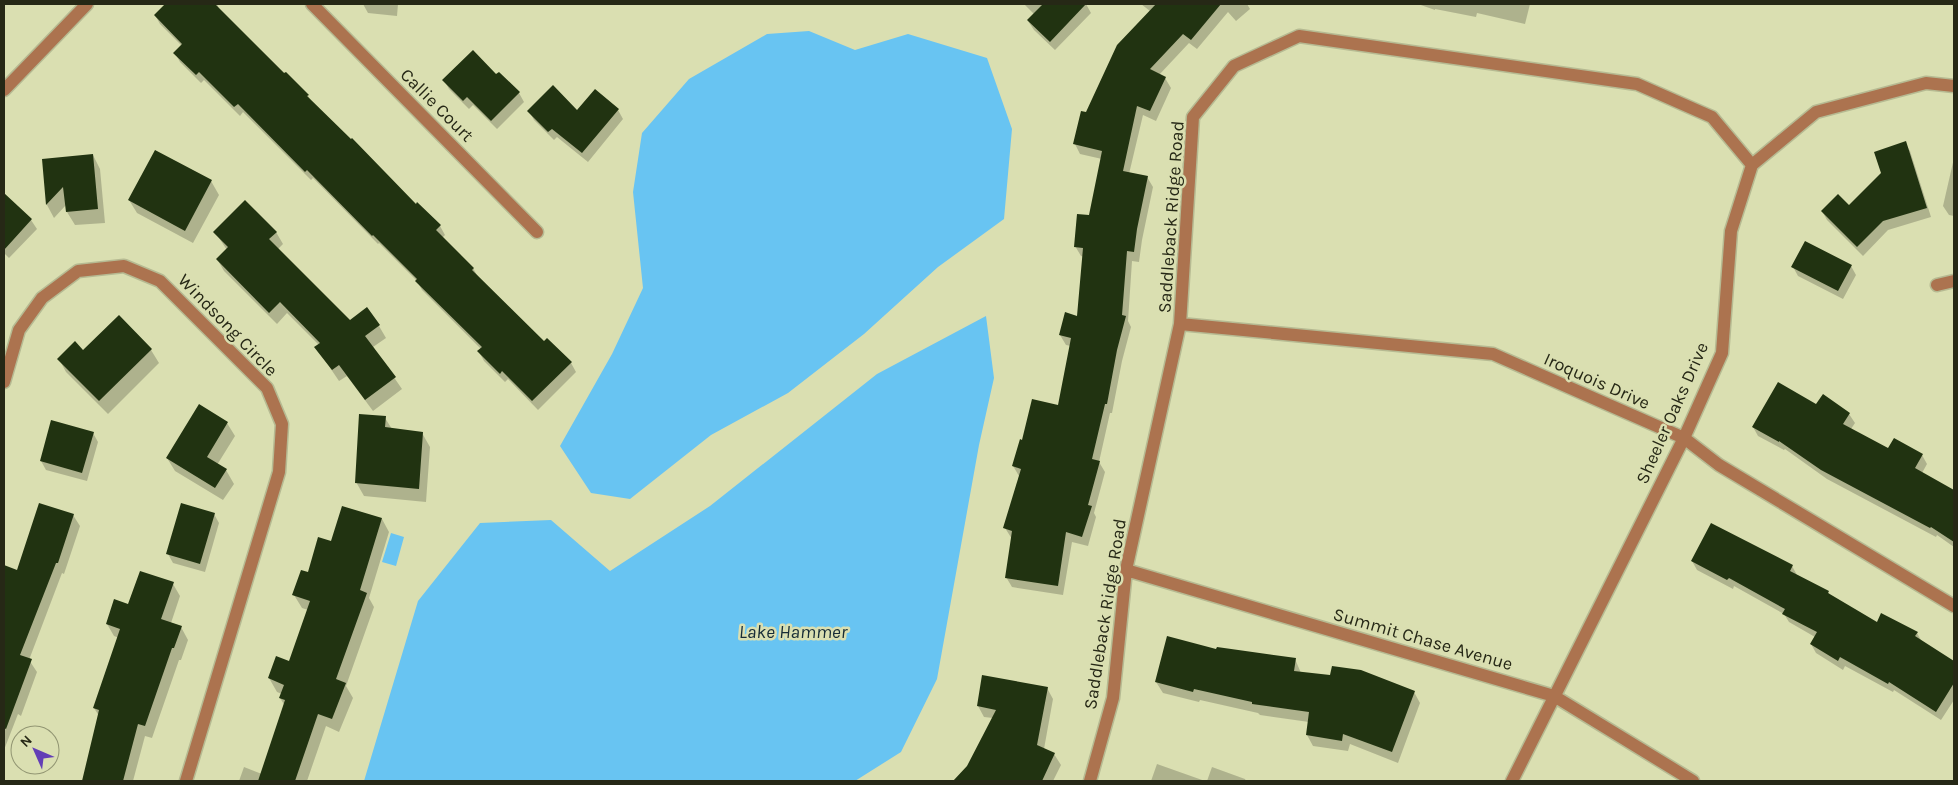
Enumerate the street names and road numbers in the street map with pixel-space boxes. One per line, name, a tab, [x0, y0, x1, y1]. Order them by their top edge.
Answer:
street label: Callie Court	[396, 64, 479, 147]
street label: Saddleback Ridge Road	[1153, 120, 1189, 314]
street label: Windsong Circle	[174, 269, 282, 381]
street label: Sheeler Oaks Drive	[1631, 339, 1713, 487]
street label: Iroquois Drive	[1541, 348, 1653, 414]
street label: Saddleback Ridge Road	[1079, 517, 1131, 711]
street label: Summit Chase Avenue	[1331, 603, 1515, 675]

